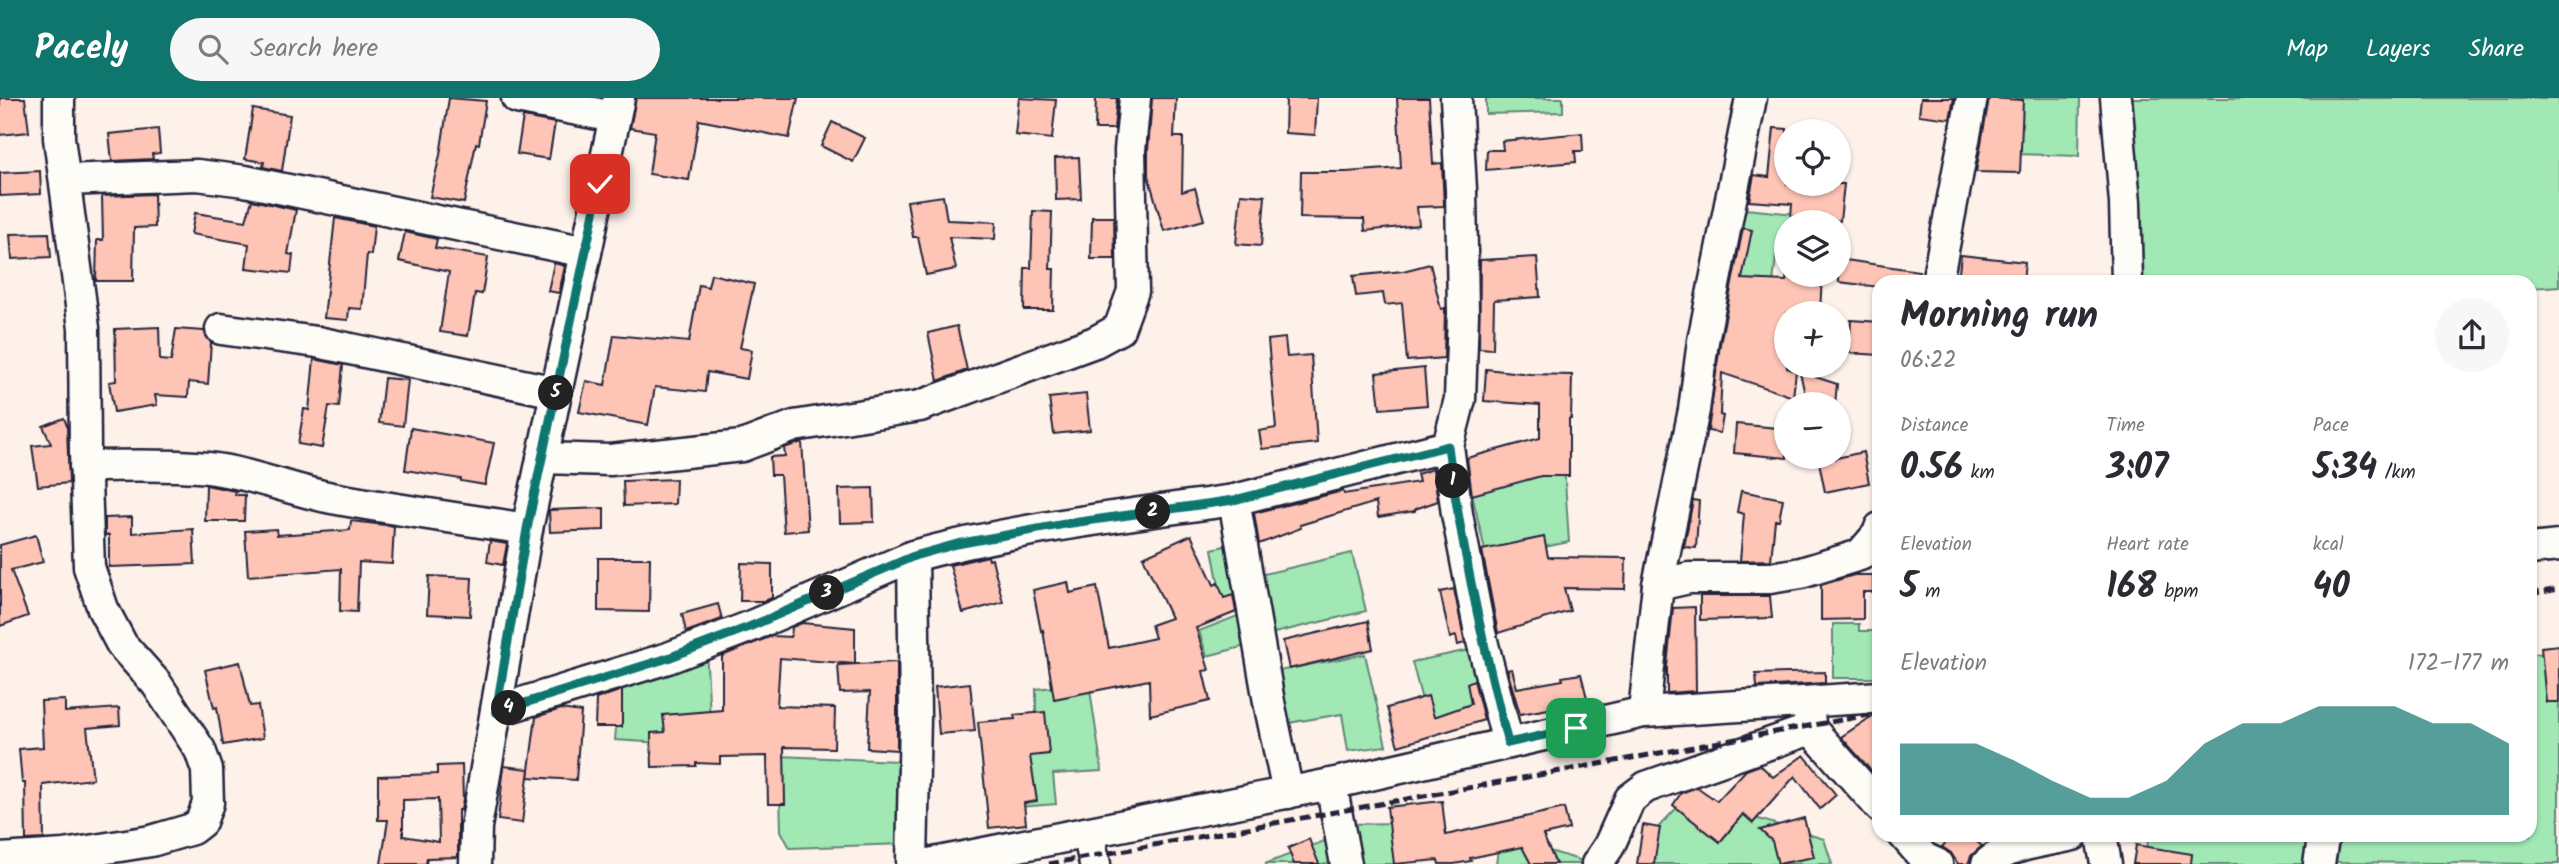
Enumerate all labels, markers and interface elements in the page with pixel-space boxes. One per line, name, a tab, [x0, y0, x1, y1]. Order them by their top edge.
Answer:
search box	[170, 18, 660, 81]
text: Pacely	[35, 23, 128, 76]
text: Search here	[250, 28, 378, 70]
icon: search	[194, 30, 232, 68]
text: Map	[2286, 30, 2328, 69]
text: Layers	[2366, 30, 2430, 69]
text: Share	[2468, 30, 2524, 69]
map controls	[1774, 119, 1851, 469]
button: locate	[1774, 119, 1851, 196]
pin	[570, 154, 630, 214]
icon: check	[581, 165, 619, 203]
button: layers	[1774, 210, 1851, 287]
text: Morning run	[1900, 287, 2098, 347]
button: share	[2435, 298, 2509, 372]
button: +	[1774, 301, 1851, 378]
text: 06:22	[1900, 343, 1957, 379]
pin: 5	[538, 376, 574, 410]
text: 5	[551, 377, 560, 407]
button: −	[1774, 392, 1851, 469]
text: Distance	[1900, 411, 1968, 441]
text: Time	[2106, 411, 2145, 441]
text: Pace	[2313, 411, 2349, 441]
text: 0.56	[1900, 441, 1963, 497]
text: 3:07	[2106, 441, 2169, 497]
text: 5:34	[2313, 441, 2377, 497]
text: km	[1963, 458, 1995, 488]
text: /km	[2377, 458, 2416, 488]
pin: 1	[1436, 464, 1470, 498]
text: 1	[1450, 465, 1455, 495]
pin: 2	[1136, 494, 1170, 530]
text: 2	[1147, 496, 1158, 526]
text: Elevation	[1900, 530, 1972, 560]
text: Heart rate	[2106, 530, 2189, 560]
text: kcal	[2313, 530, 2344, 560]
text: 5	[1900, 560, 1918, 616]
text: 168	[2106, 560, 2157, 616]
text: 40	[2313, 560, 2350, 616]
pin: 3	[810, 575, 844, 610]
text: 3	[821, 577, 832, 607]
text: m	[1918, 577, 1940, 607]
text: bpm	[2157, 577, 2198, 607]
text: Elevation	[1900, 646, 1987, 682]
text: 172–177 m	[2408, 646, 2509, 682]
pin: 4	[491, 690, 526, 726]
text: 4	[503, 692, 514, 722]
pin	[1546, 698, 1606, 758]
icon: arrive	[1557, 709, 1595, 747]

